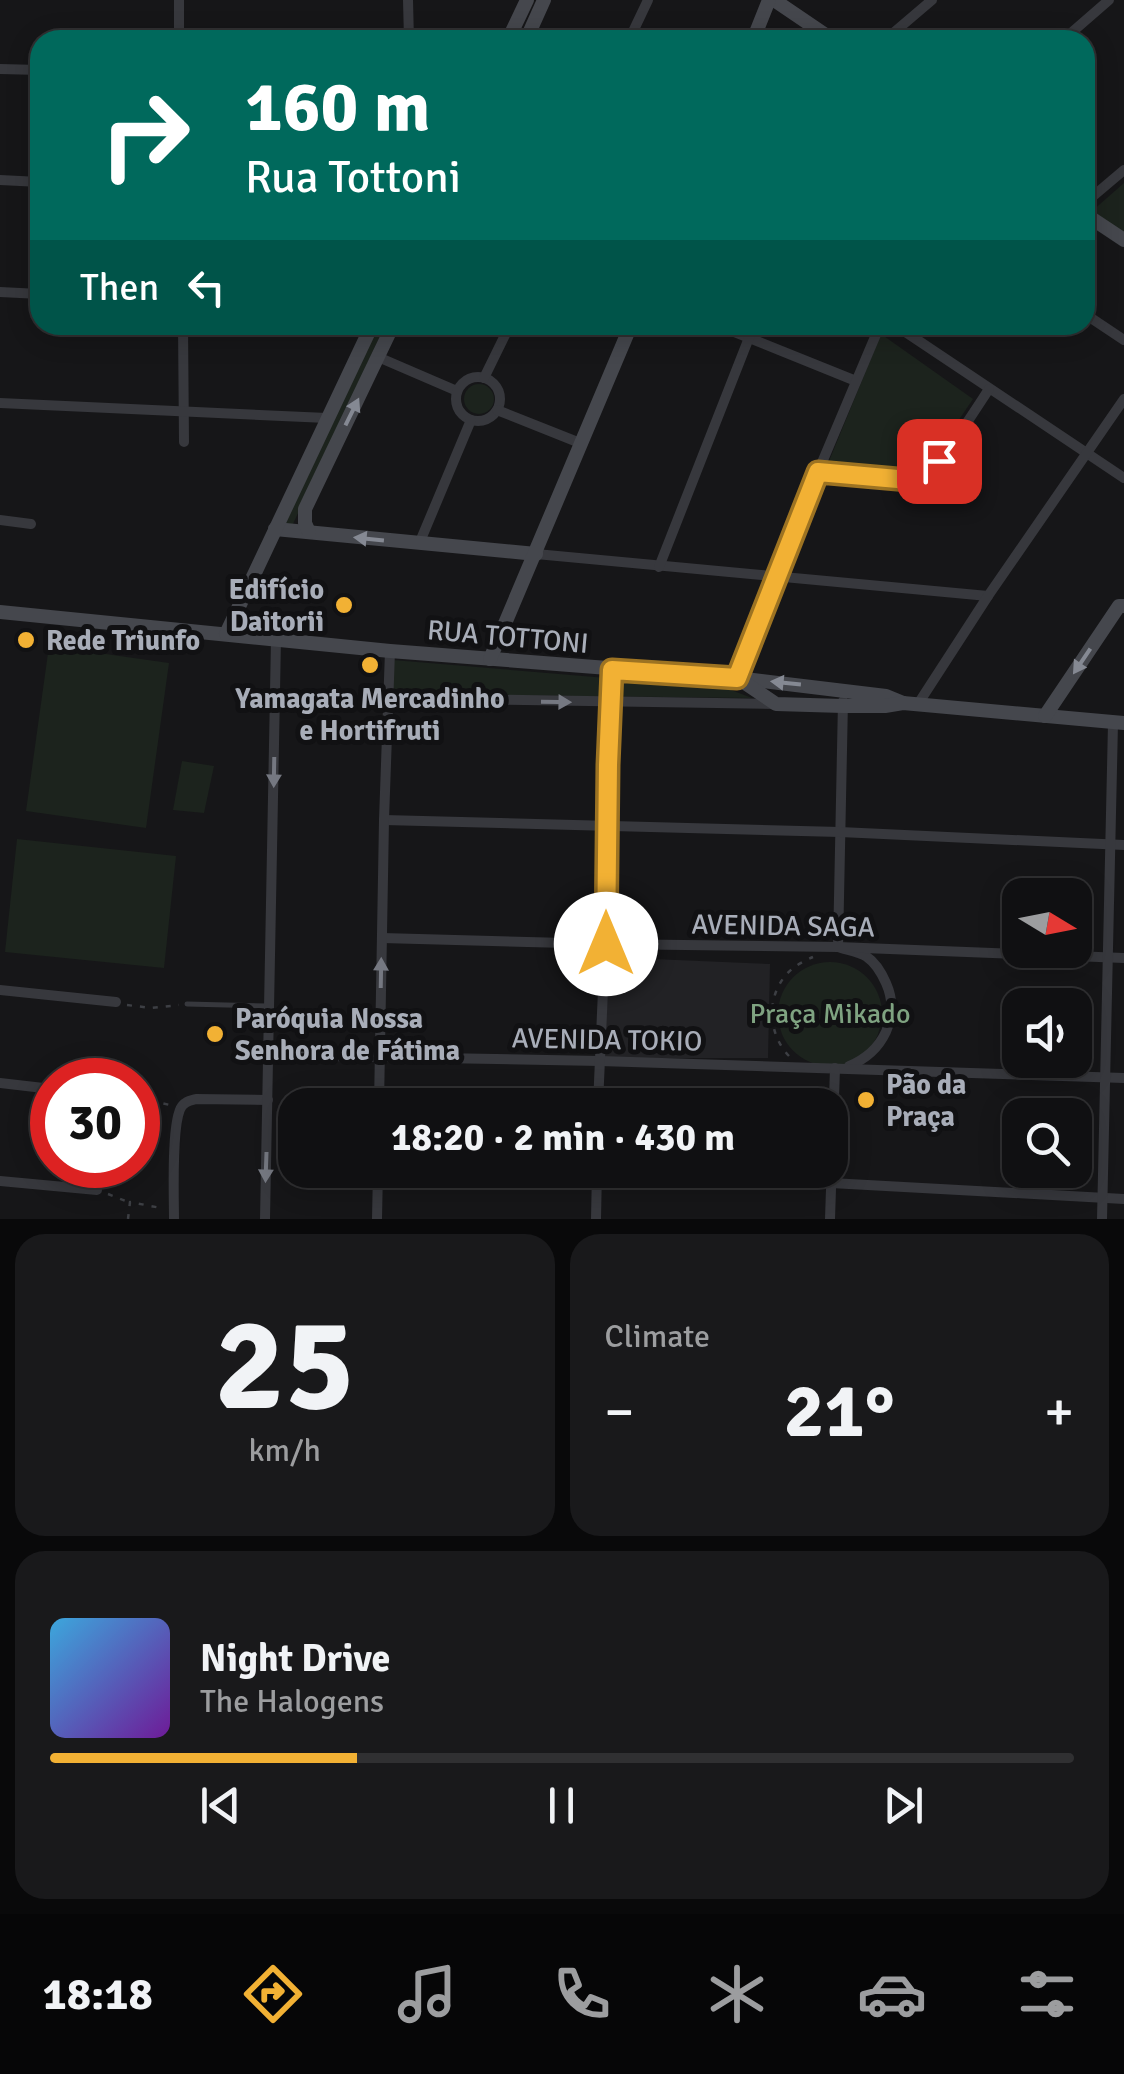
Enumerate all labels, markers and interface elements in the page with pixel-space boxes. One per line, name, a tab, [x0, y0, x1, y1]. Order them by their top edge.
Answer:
text: 160 m	[245, 64, 430, 150]
icon: right	[80, 70, 210, 200]
text: Rua Tottoni	[245, 150, 461, 205]
icon: left	[179, 260, 234, 315]
text: Then	[80, 264, 159, 311]
one-way arrow	[343, 397, 360, 426]
pin	[897, 419, 982, 504]
icon: arrive	[912, 434, 967, 489]
one-way arrow	[352, 530, 384, 546]
place label: Edifício Daitorii	[229, 573, 324, 639]
marker: Edifício Daitorii	[333, 594, 355, 616]
street label: RUA TOTTONI	[426, 613, 590, 661]
place label: Rede Triunfo	[46, 624, 200, 658]
marker: Rede Triunfo	[15, 629, 37, 651]
one-way arrow	[1073, 647, 1092, 674]
marker: Yamagata Mercadinho e Hortifruti	[359, 654, 381, 676]
one-way arrow	[769, 675, 801, 691]
place label: Yamagata Mercadinho e Hortifruti	[234, 682, 505, 748]
one-way arrow	[541, 694, 573, 710]
one-way arrow	[266, 756, 282, 788]
north arrow	[1002, 878, 1092, 968]
map controls	[1002, 878, 1092, 1188]
position arrow	[554, 892, 658, 996]
street label: AVENIDA SAGA	[691, 907, 875, 945]
one-way arrow	[374, 956, 390, 988]
button: sound	[1002, 988, 1092, 1078]
park label: Praça Mikado	[750, 997, 910, 1031]
place label: Paróquia Nossa Senhora de Fátima	[235, 1002, 460, 1068]
street label: AVENIDA TOKIO	[511, 1021, 703, 1059]
marker: Paróquia Nossa Senhora de Fátima	[204, 1023, 226, 1045]
speed limit sign: 30	[30, 1058, 160, 1188]
place label: Pão da Praça	[886, 1068, 966, 1134]
marker: Pão da Praça	[855, 1089, 877, 1111]
button: search	[1002, 1098, 1092, 1188]
text: 18:20 · 2 min · 430 m	[391, 1114, 735, 1161]
one-way arrow	[258, 1151, 274, 1183]
text: 25	[215, 1286, 355, 1446]
text: Climate	[605, 1317, 710, 1356]
text: 21°	[784, 1365, 895, 1458]
text: −	[605, 1378, 634, 1446]
text: +	[1044, 1378, 1074, 1446]
text: km/h	[249, 1431, 321, 1470]
text: Night Drive	[200, 1635, 390, 1682]
text: The Halogens	[200, 1682, 384, 1721]
icon: previous	[193, 1778, 248, 1833]
icon: pause	[534, 1778, 589, 1833]
icon: next	[876, 1778, 931, 1833]
icon: directions	[238, 1959, 308, 2029]
icon: music	[392, 1959, 462, 2029]
icon: phone	[547, 1959, 617, 2029]
icon: climate	[702, 1959, 772, 2029]
icon: car	[857, 1959, 927, 2029]
icon: filters	[1012, 1959, 1082, 2029]
text: 18:18	[42, 1967, 153, 2022]

